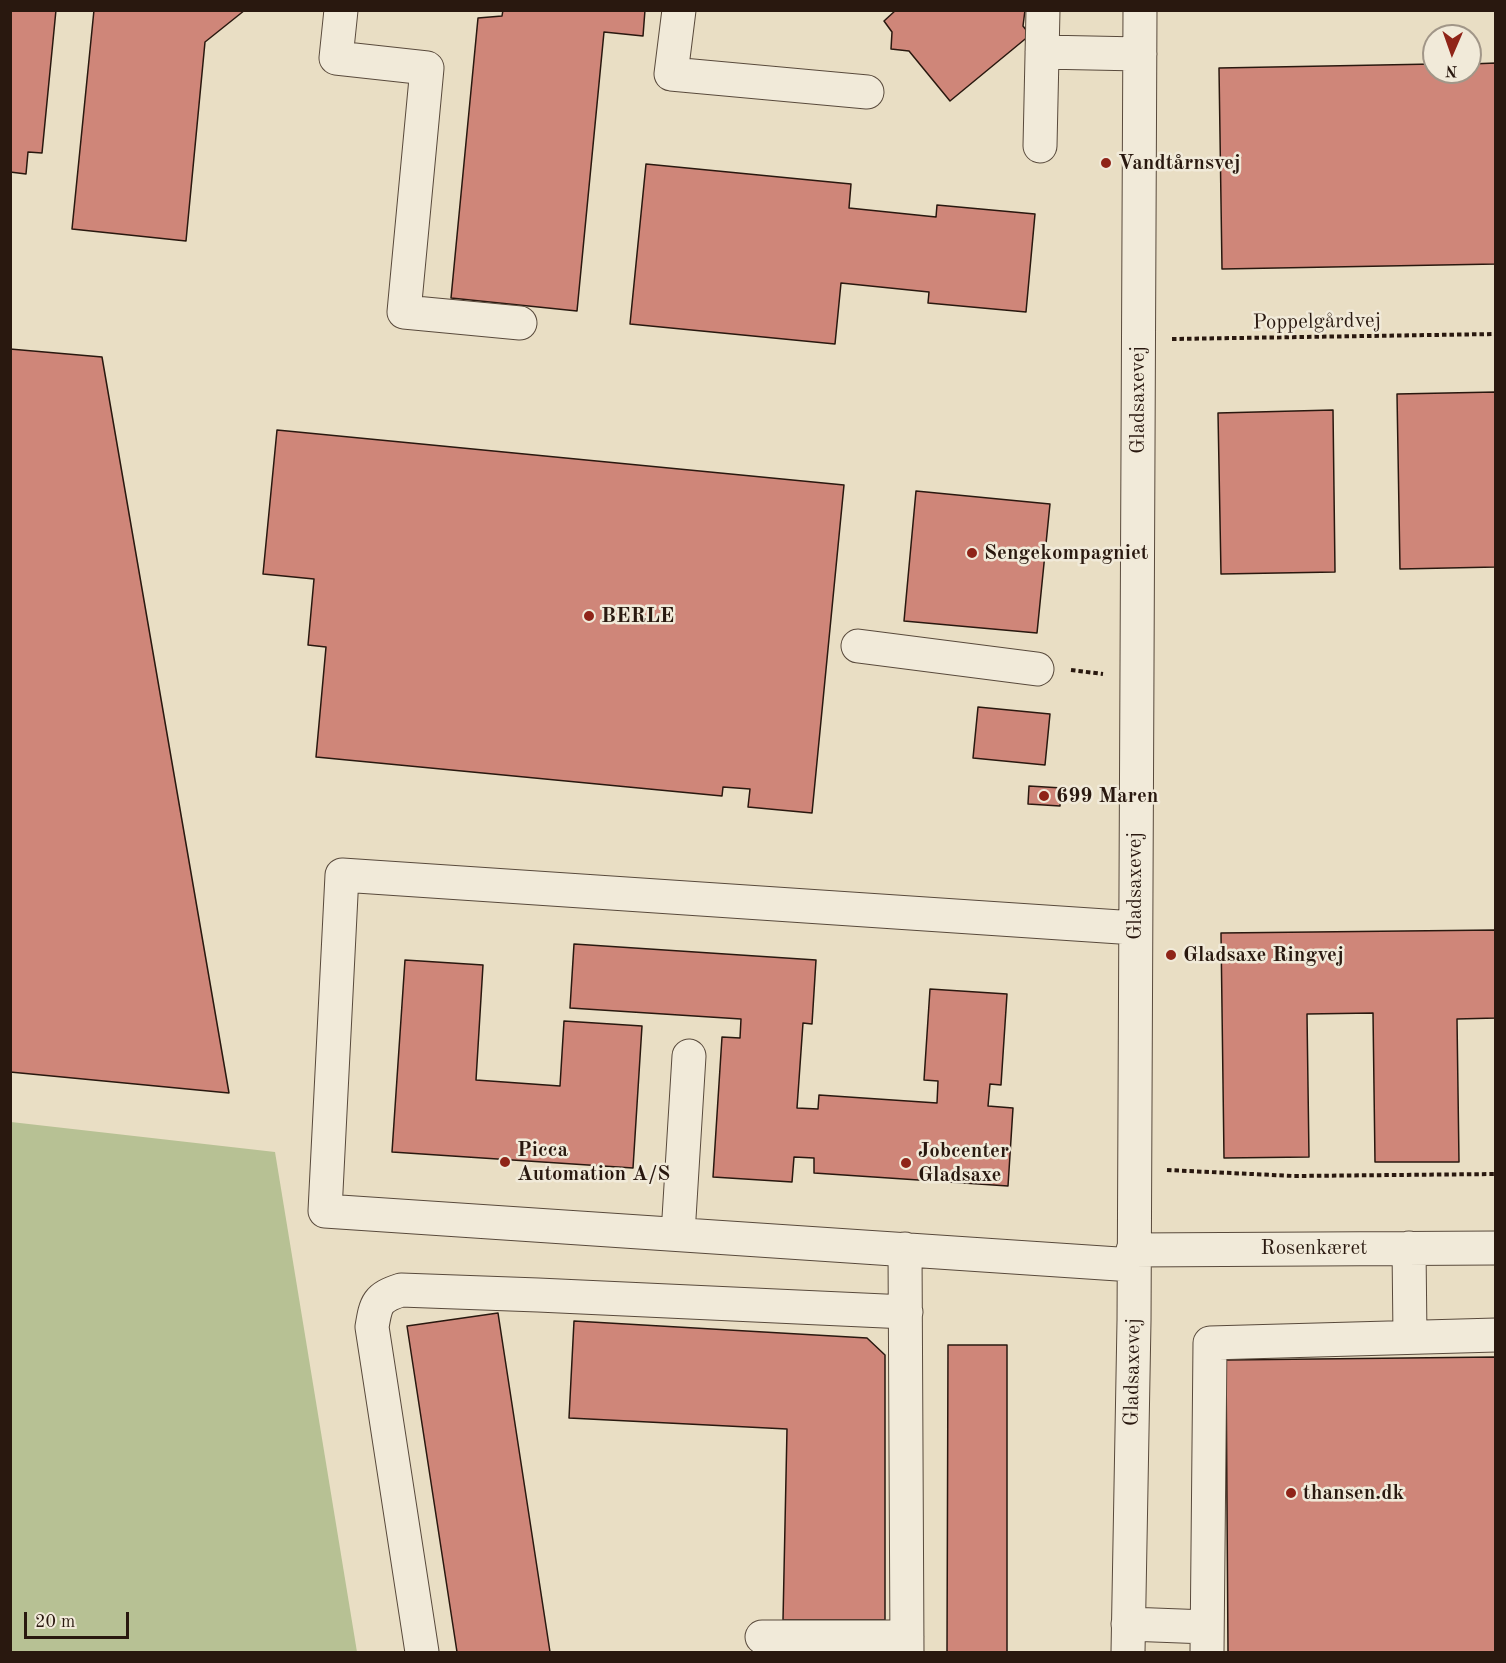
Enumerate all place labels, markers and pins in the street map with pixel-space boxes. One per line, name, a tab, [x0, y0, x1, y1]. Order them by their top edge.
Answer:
place label: Vandtårnsvej	[1118, 150, 1241, 176]
marker: Vandtårnsvej	[1099, 156, 1113, 170]
place label: Sengekompagniet	[984, 540, 1148, 566]
marker: Sengekompagniet	[965, 546, 979, 560]
place label: BERLE	[601, 603, 674, 629]
marker: BERLE	[582, 609, 596, 623]
place label: 699 Maren	[1056, 783, 1158, 809]
marker: 699 Maren	[1037, 789, 1051, 803]
place label: Gladsaxe Ringvej	[1183, 942, 1344, 968]
marker: Gladsaxe Ringvej	[1164, 948, 1178, 962]
place label: Picca Automation A/S	[517, 1137, 670, 1187]
place label: Jobcenter Gladsaxe	[918, 1138, 1009, 1188]
marker: Picca Automation A/S	[498, 1155, 512, 1169]
marker: Jobcenter Gladsaxe	[899, 1156, 913, 1170]
place label: thansen.dk	[1303, 1480, 1404, 1506]
marker: thansen.dk	[1284, 1486, 1298, 1500]

